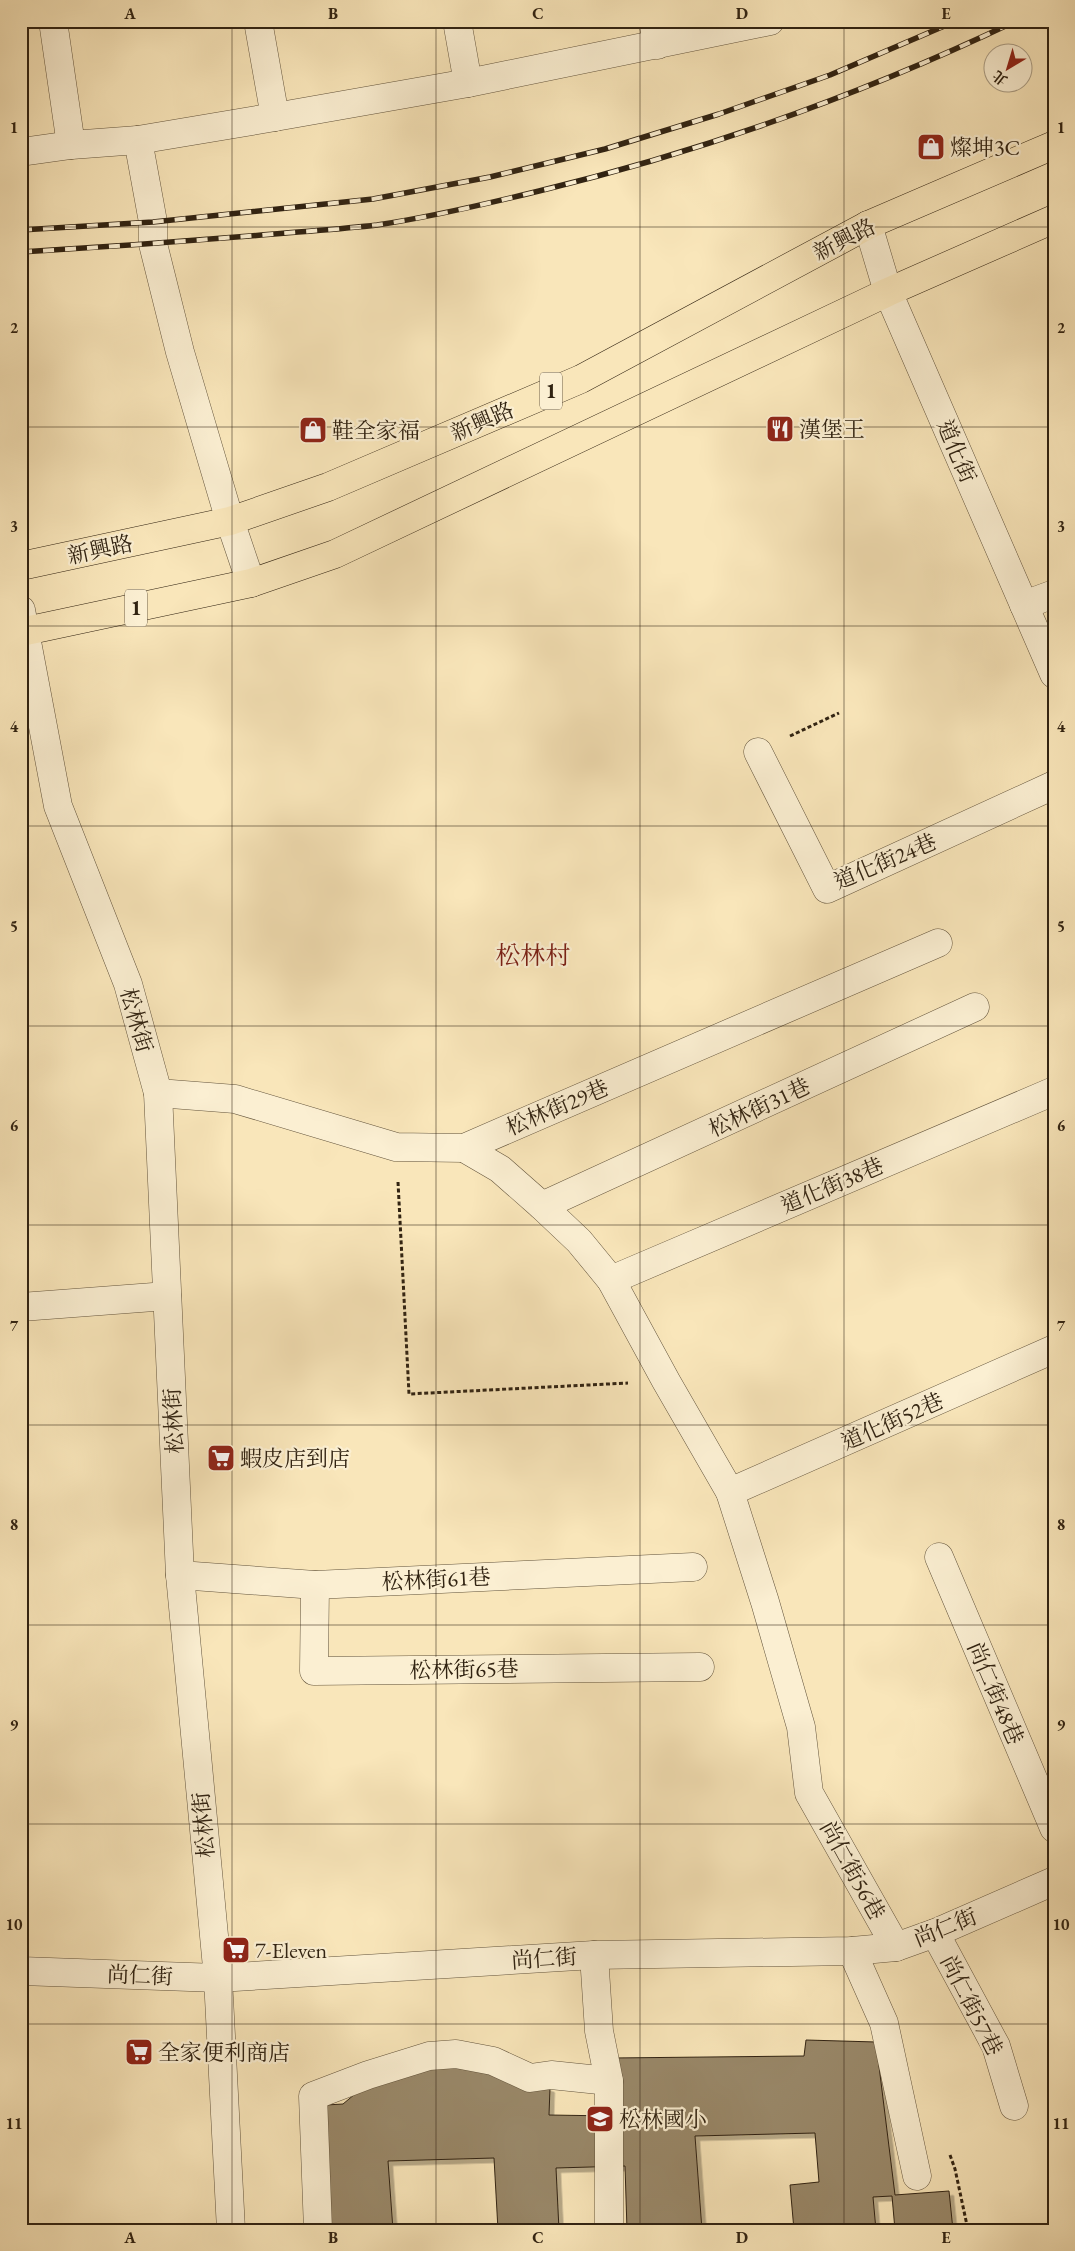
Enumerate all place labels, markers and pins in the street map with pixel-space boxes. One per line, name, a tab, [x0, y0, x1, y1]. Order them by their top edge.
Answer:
shop icon: 燦坤3C	[916, 132, 946, 162]
place label: 燦坤3C	[950, 133, 1020, 162]
restaurant icon: 漢堡王	[765, 414, 795, 444]
shop icon: 鞋全家福	[298, 415, 328, 445]
place label: 漢堡王	[799, 415, 865, 444]
place label: 鞋全家福	[332, 416, 420, 445]
supermarket icon: 蝦皮店到店	[206, 1443, 236, 1473]
place label: 蝦皮店到店	[240, 1444, 350, 1473]
supermarket icon: 7-Eleven	[221, 1935, 251, 1965]
place label: 7-Eleven	[255, 1936, 328, 1965]
supermarket icon: 全家便利商店	[124, 2037, 154, 2067]
place label: 全家便利商店	[158, 2038, 290, 2067]
school or university icon: 松林國小	[585, 2104, 615, 2134]
place label: 松林國小	[619, 2105, 707, 2134]

